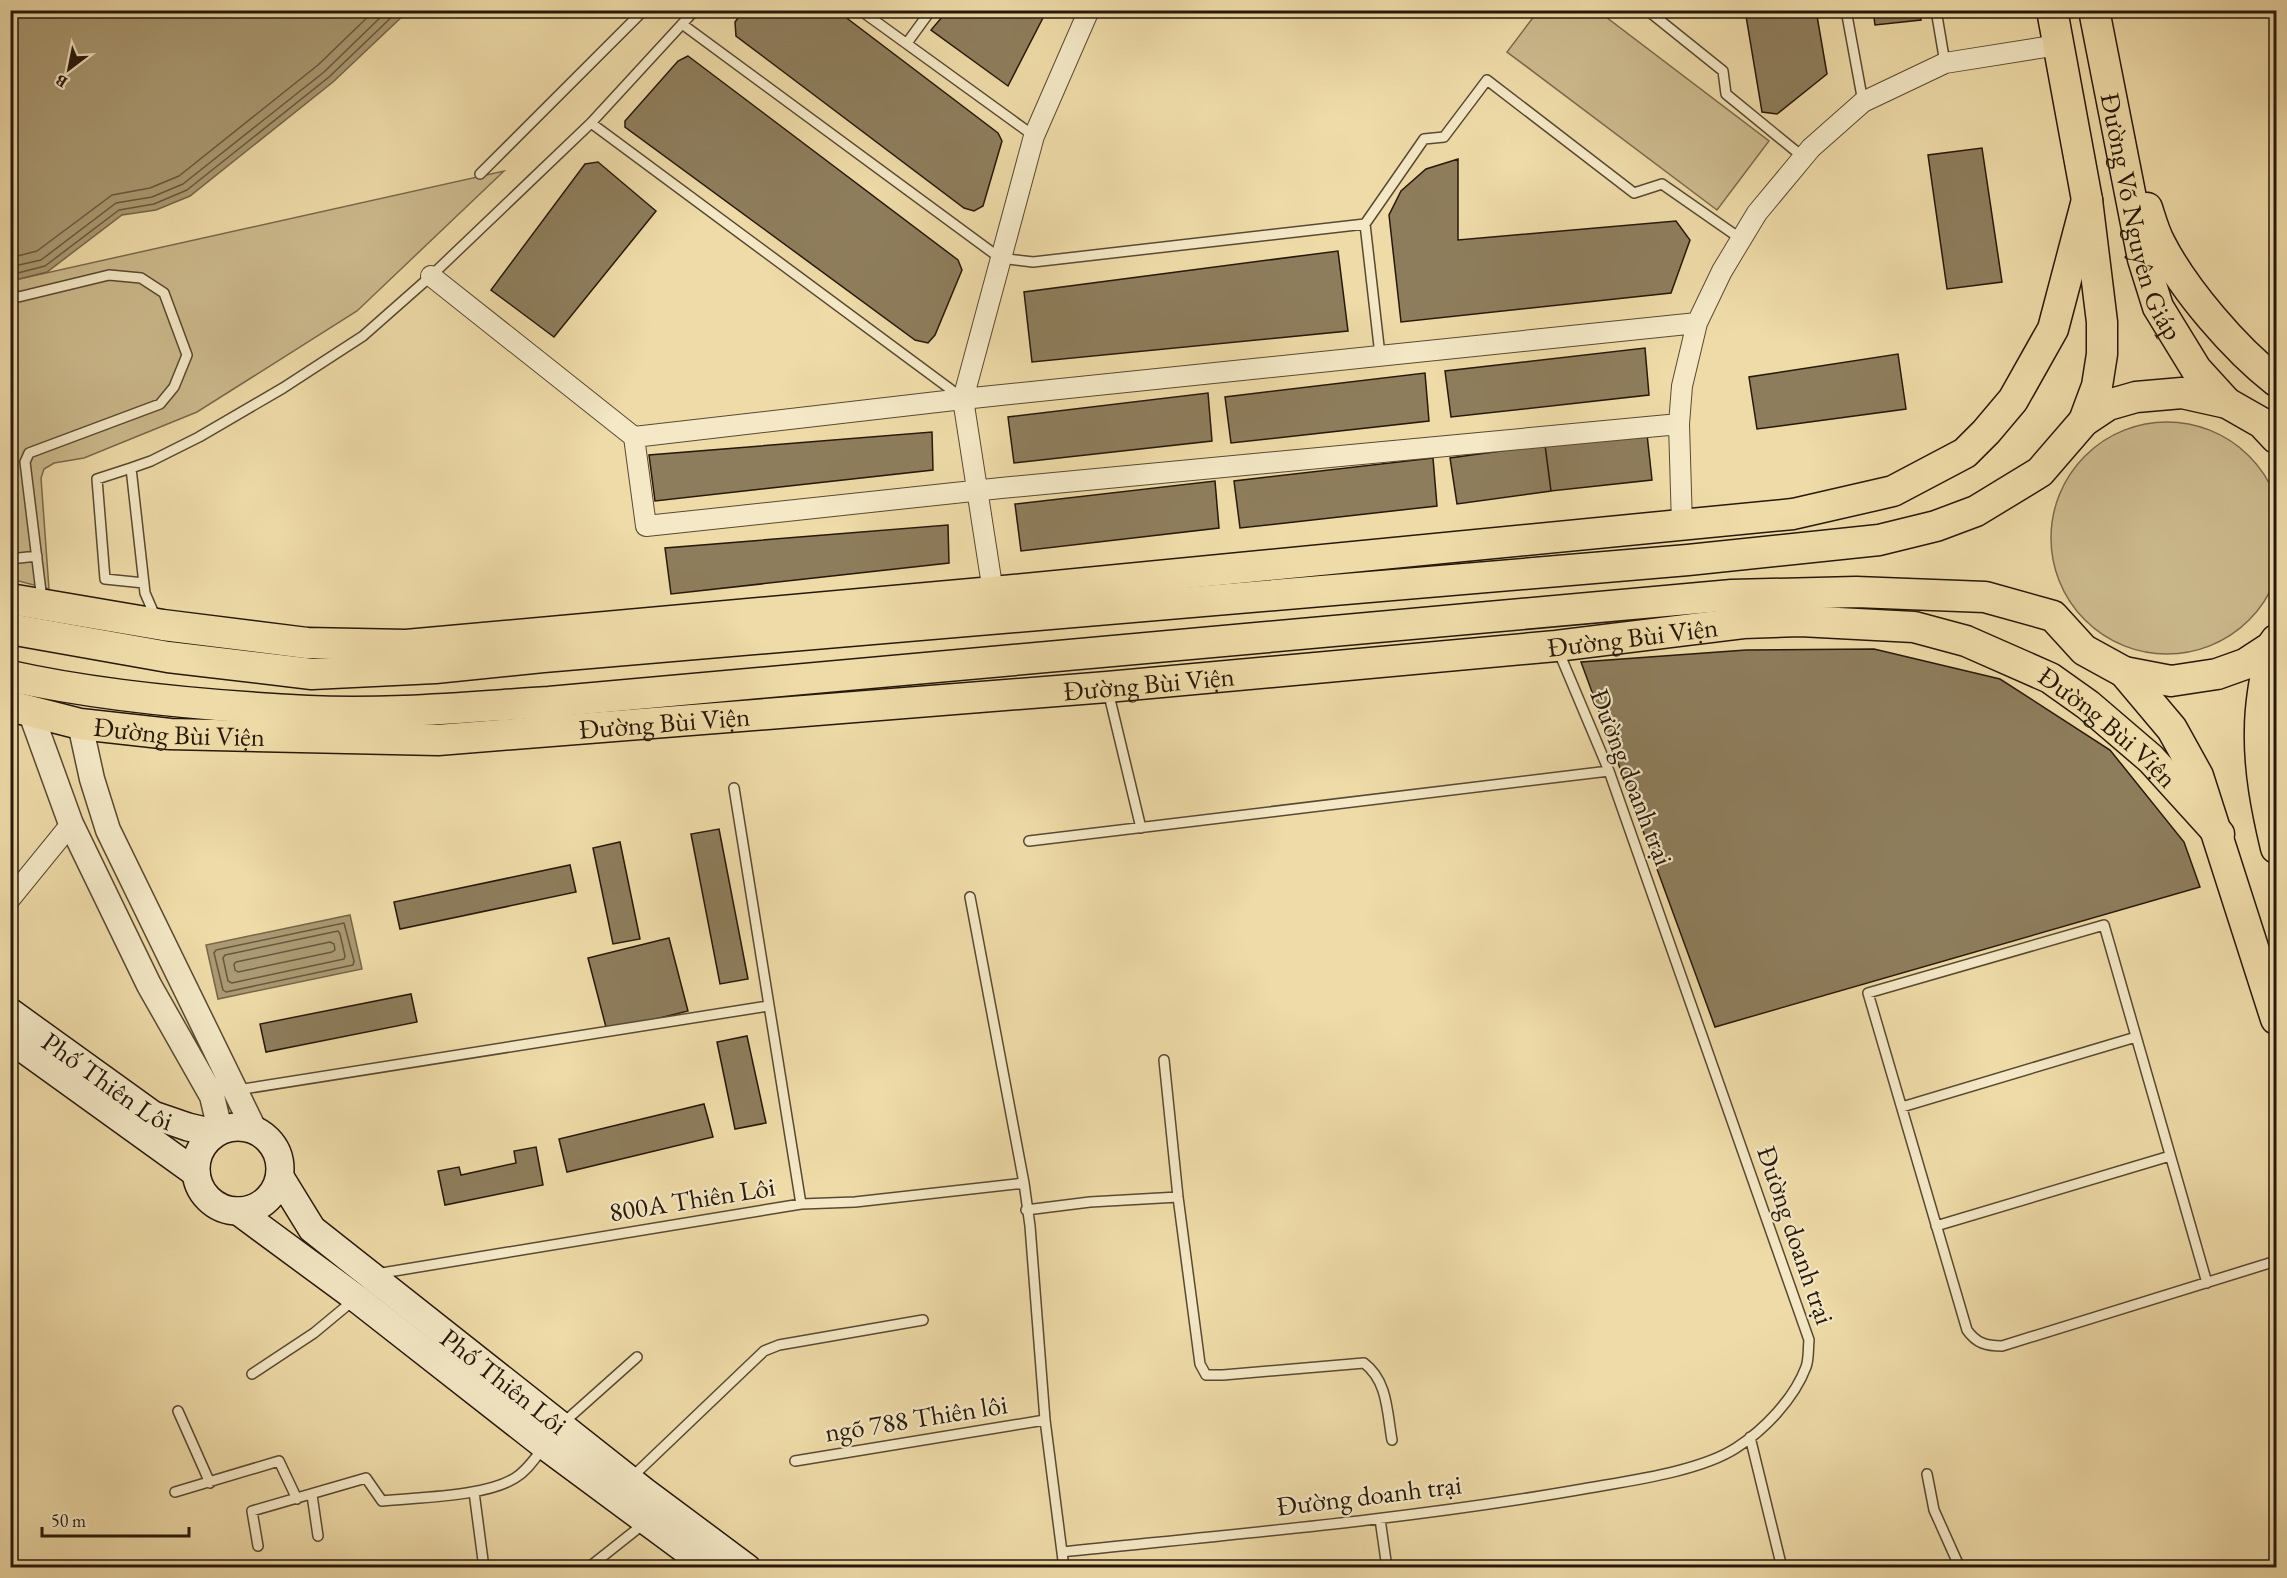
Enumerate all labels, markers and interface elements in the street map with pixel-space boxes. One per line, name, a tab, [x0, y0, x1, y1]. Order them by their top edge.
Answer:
north arrow	[39, 39, 99, 99]
text: B	[51, 70, 71, 93]
street label: Đường Võ Nguyên Giáp	[2093, 90, 2191, 346]
street label: Đường Bùi Viện	[1545, 609, 1720, 664]
street label: Đường Bùi Viện	[1062, 658, 1236, 708]
street label: Đường Bùi Viện	[2032, 658, 2186, 795]
street label: Đường doanh trại	[1582, 684, 1682, 871]
street label: Đường Bùi Viện	[577, 698, 751, 746]
street label: Đường Bùi Viện	[92, 708, 265, 754]
street label: Phố Thiên Lôi	[35, 1023, 178, 1138]
street label: Đường doanh trại	[1749, 1141, 1843, 1329]
street label: 800A Thiên Lôi	[607, 1169, 778, 1229]
street label: Phố Thiên Lôi	[434, 1320, 575, 1442]
street label: ngõ 788 Thiên lôi	[822, 1386, 1010, 1450]
street label: Đường doanh trại	[1274, 1466, 1464, 1524]
scale bar	[42, 1500, 189, 1538]
text: 50 m	[51, 1509, 86, 1532]

